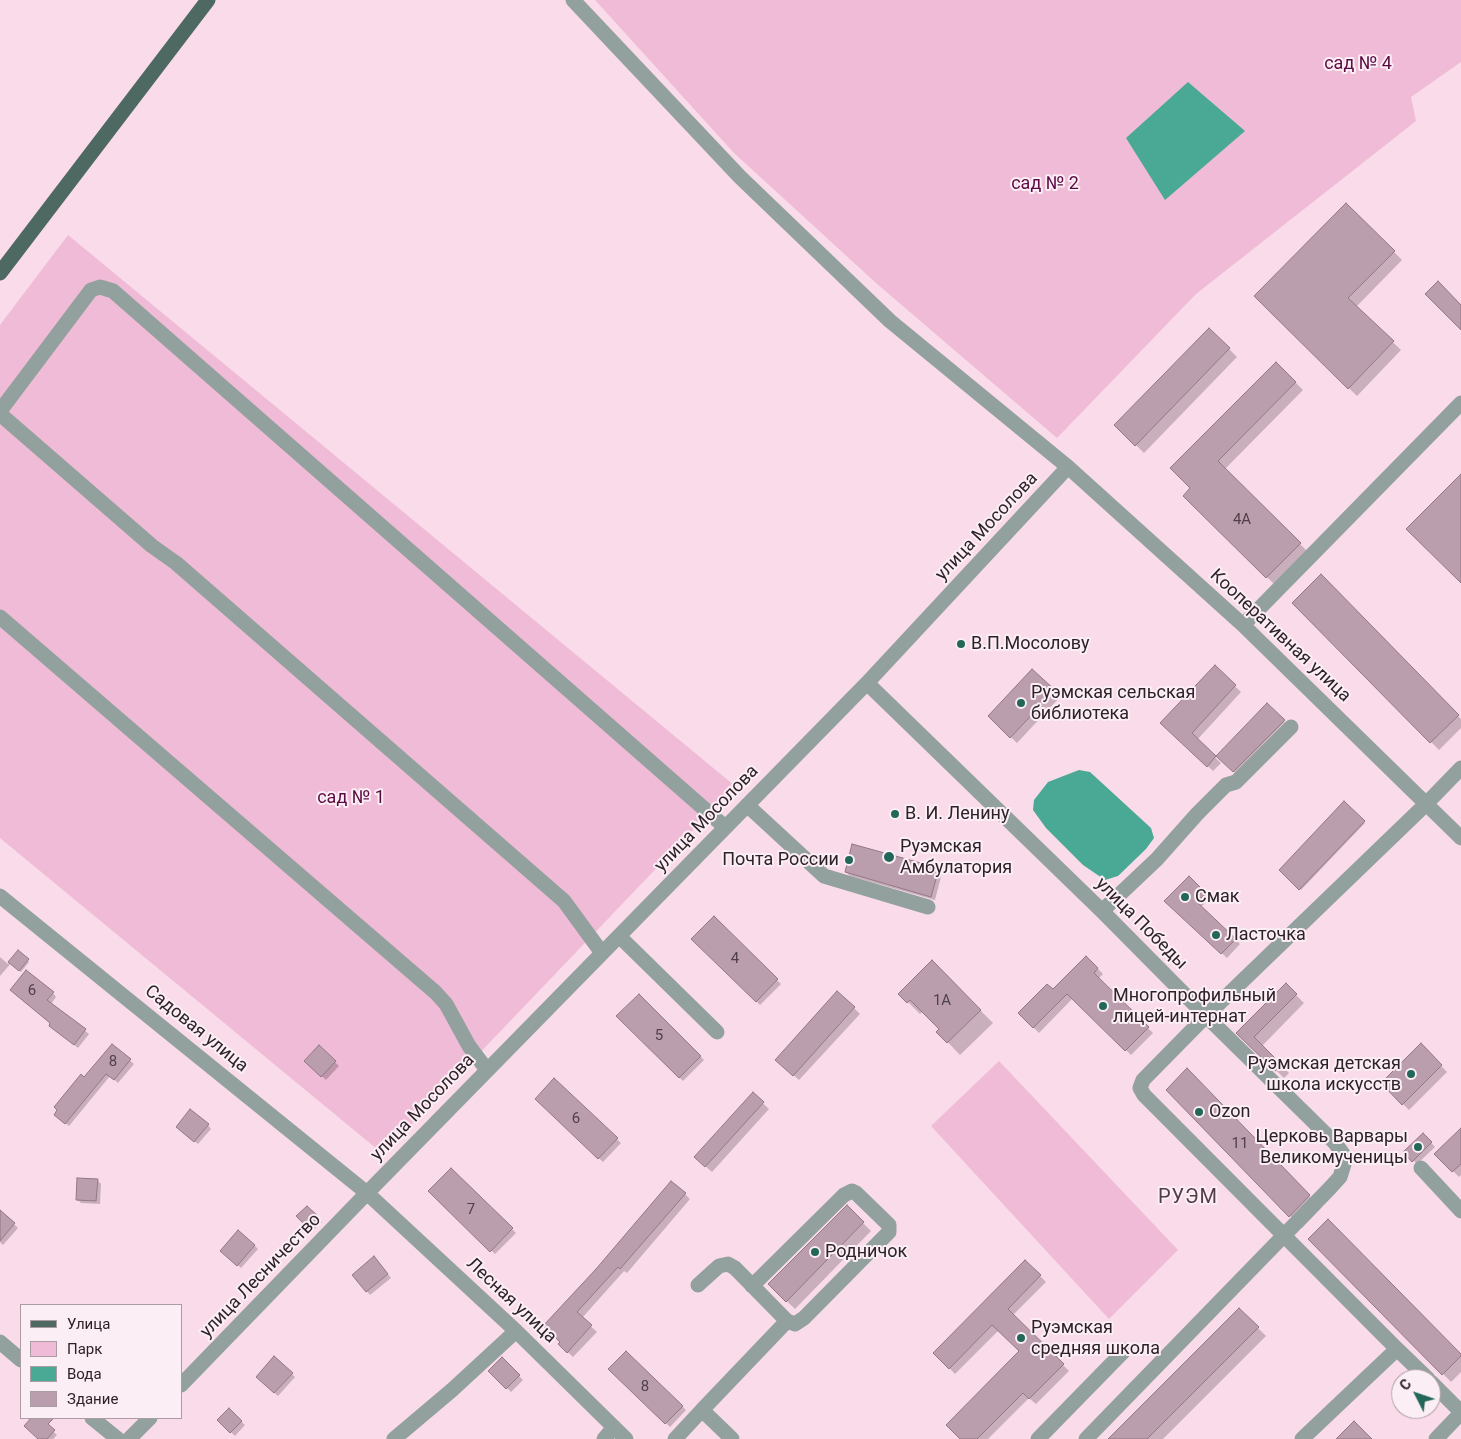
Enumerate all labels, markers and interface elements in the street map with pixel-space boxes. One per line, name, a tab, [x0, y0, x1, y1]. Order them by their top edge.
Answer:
park label: сад № 4	[1324, 53, 1392, 75]
park label: сад № 2	[1011, 173, 1079, 195]
street label: улица Мосолова	[931, 468, 1043, 586]
house number: 4А	[1233, 511, 1251, 529]
street label: Кооперативная улица	[1205, 565, 1355, 707]
place label: В.П.Мосолову	[971, 633, 1089, 655]
marker: В.П.Мосолову	[955, 638, 967, 650]
place label: Руэмская сельская библиотека	[1031, 682, 1195, 724]
marker: Руэмская сельская библиотека	[1015, 697, 1027, 709]
street label: улица Мосолова	[651, 761, 763, 877]
park label: сад № 1	[317, 787, 385, 809]
place label: В. И. Ленину	[905, 803, 1009, 825]
marker: В. И. Ленину	[889, 808, 901, 820]
place label: Руэмская Амбулатория	[900, 836, 1012, 879]
place label: Почта России	[722, 849, 839, 871]
marker: Руэмская Амбулатория	[882, 850, 896, 864]
marker: Почта России	[843, 854, 855, 866]
street label: улица Победы	[1090, 873, 1192, 975]
place label: Смак	[1195, 886, 1240, 908]
marker: Смак	[1179, 891, 1191, 903]
place label: Ласточка	[1226, 924, 1306, 946]
marker: Ласточка	[1210, 929, 1222, 941]
house number: 4	[731, 950, 739, 968]
street label: Садовая улица	[140, 981, 252, 1077]
house number: 6	[28, 982, 36, 1000]
place label: Многопрофильный лицей-интернат	[1113, 985, 1276, 1028]
house number: 1А	[933, 992, 951, 1010]
marker: Многопрофильный лицей-интернат	[1097, 1000, 1109, 1012]
house number: 5	[655, 1027, 663, 1045]
street label: улица Мосолова	[367, 1050, 479, 1166]
house number: 8	[109, 1053, 117, 1071]
place label: Руэмская детская школа искусств	[1248, 1053, 1401, 1096]
marker: Руэмская детская школа искусств	[1405, 1068, 1417, 1080]
place label: Ozon	[1209, 1101, 1250, 1123]
marker: Ozon	[1193, 1106, 1205, 1118]
house number: 6	[572, 1110, 580, 1128]
place label: Церковь Варвары Великомученицы	[1256, 1126, 1408, 1168]
house number: 11	[1232, 1135, 1248, 1153]
marker: Церковь Варвары Великомученицы	[1412, 1141, 1424, 1153]
district label: РУЭМ	[1157, 1186, 1219, 1210]
house number: 7	[467, 1201, 475, 1219]
street label: улица Лесничество	[196, 1209, 326, 1343]
place label: Родничок	[825, 1241, 907, 1263]
marker: Родничок	[809, 1246, 821, 1258]
street label: Лесная улица	[461, 1254, 561, 1348]
legend	[20, 1304, 182, 1419]
text: Улица	[67, 1315, 110, 1333]
place label: Руэмская средняя школа	[1031, 1317, 1160, 1360]
marker: Руэмская средняя школа	[1015, 1332, 1027, 1344]
text: Парк	[67, 1340, 102, 1358]
text: Вода	[67, 1365, 102, 1383]
north arrow	[1391, 1369, 1441, 1419]
text: С	[1396, 1376, 1414, 1394]
house number: 8	[641, 1378, 649, 1396]
text: Здание	[67, 1390, 118, 1408]

